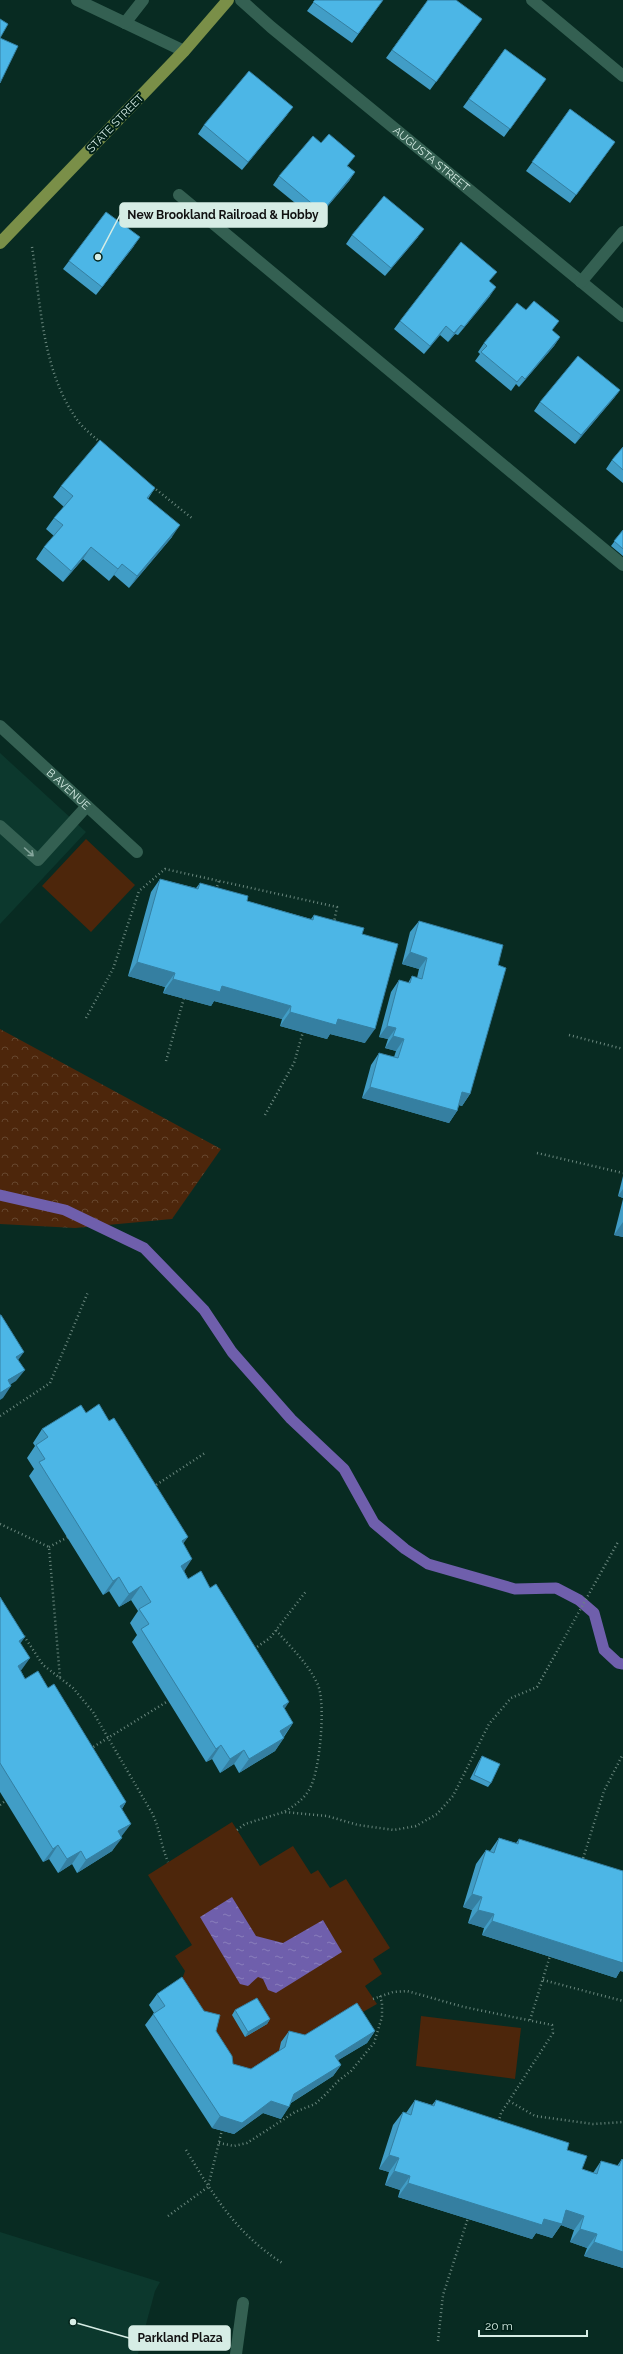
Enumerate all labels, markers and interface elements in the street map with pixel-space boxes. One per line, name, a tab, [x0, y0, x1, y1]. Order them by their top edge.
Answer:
street label: STATE STREET	[84, 91, 147, 155]
street label: AUGUSTA STREET	[390, 124, 472, 194]
callout: New Brookland Railroad & Hobby	[120, 203, 327, 227]
text: New Brookland Railroad & Hobby	[127, 208, 319, 222]
street label: B AVENUE	[44, 766, 93, 813]
one-way arrow	[24, 847, 34, 857]
scale bar	[479, 2312, 587, 2338]
text: 20 m	[485, 2319, 513, 2333]
callout: Parkland Plaza	[129, 2326, 230, 2350]
text: Parkland Plaza	[137, 2331, 223, 2345]

